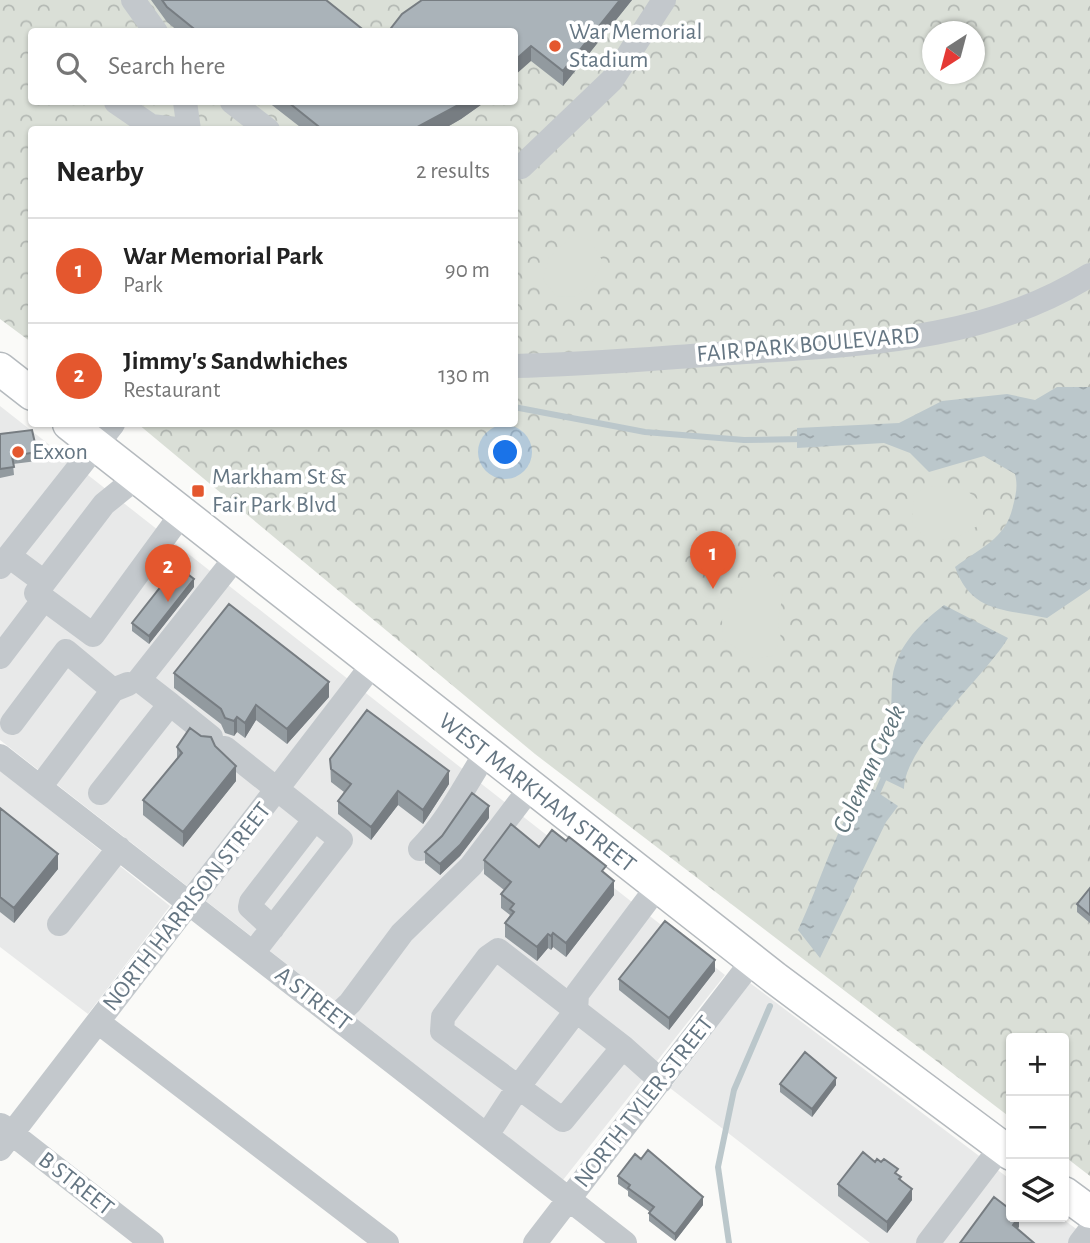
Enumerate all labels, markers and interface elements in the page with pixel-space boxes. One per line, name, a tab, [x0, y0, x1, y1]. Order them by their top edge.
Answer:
place label: War Memorial Stadium	[569, 20, 703, 72]
north arrow	[922, 21, 985, 84]
search box	[28, 28, 518, 105]
marker: War Memorial Stadium	[547, 38, 563, 54]
icon: search	[52, 48, 90, 86]
text: Search here	[108, 53, 226, 79]
text: Nearby	[56, 157, 144, 187]
text: 2 results	[416, 160, 490, 183]
text: War Memorial Park	[123, 243, 324, 269]
text: 1	[75, 259, 83, 282]
text: 90 m	[445, 259, 490, 282]
text: Park	[123, 274, 163, 297]
street label: FAIR PARK BOULEVARD	[696, 323, 920, 367]
text: Jimmy's Sandwhiches	[123, 348, 348, 374]
text: 2	[74, 364, 84, 387]
text: 130 m	[438, 364, 490, 387]
text: Restaurant	[123, 379, 220, 402]
your location	[488, 435, 522, 469]
place label: Exxon	[32, 440, 88, 464]
marker: Exxon	[10, 444, 26, 460]
place label: Markham St & Fair Park Blvd	[212, 465, 347, 517]
marker: Markham St & Fair Park Blvd	[190, 483, 206, 499]
pin: 1	[690, 531, 736, 589]
pin: 2	[145, 544, 191, 602]
water label: Coleman Creek	[828, 701, 910, 837]
street label: WEST MARKHAM STREET	[434, 709, 640, 877]
street label: NORTH HARRISON STREET	[98, 798, 276, 1016]
street label: A STREET	[271, 962, 356, 1036]
street label: NORTH TYLER STREET	[570, 1012, 718, 1192]
map controls	[1006, 1033, 1069, 1222]
button: +	[1006, 1033, 1069, 1096]
button: −	[1006, 1096, 1069, 1159]
street label: B STREET	[34, 1148, 118, 1221]
button: layers	[1006, 1159, 1069, 1222]

